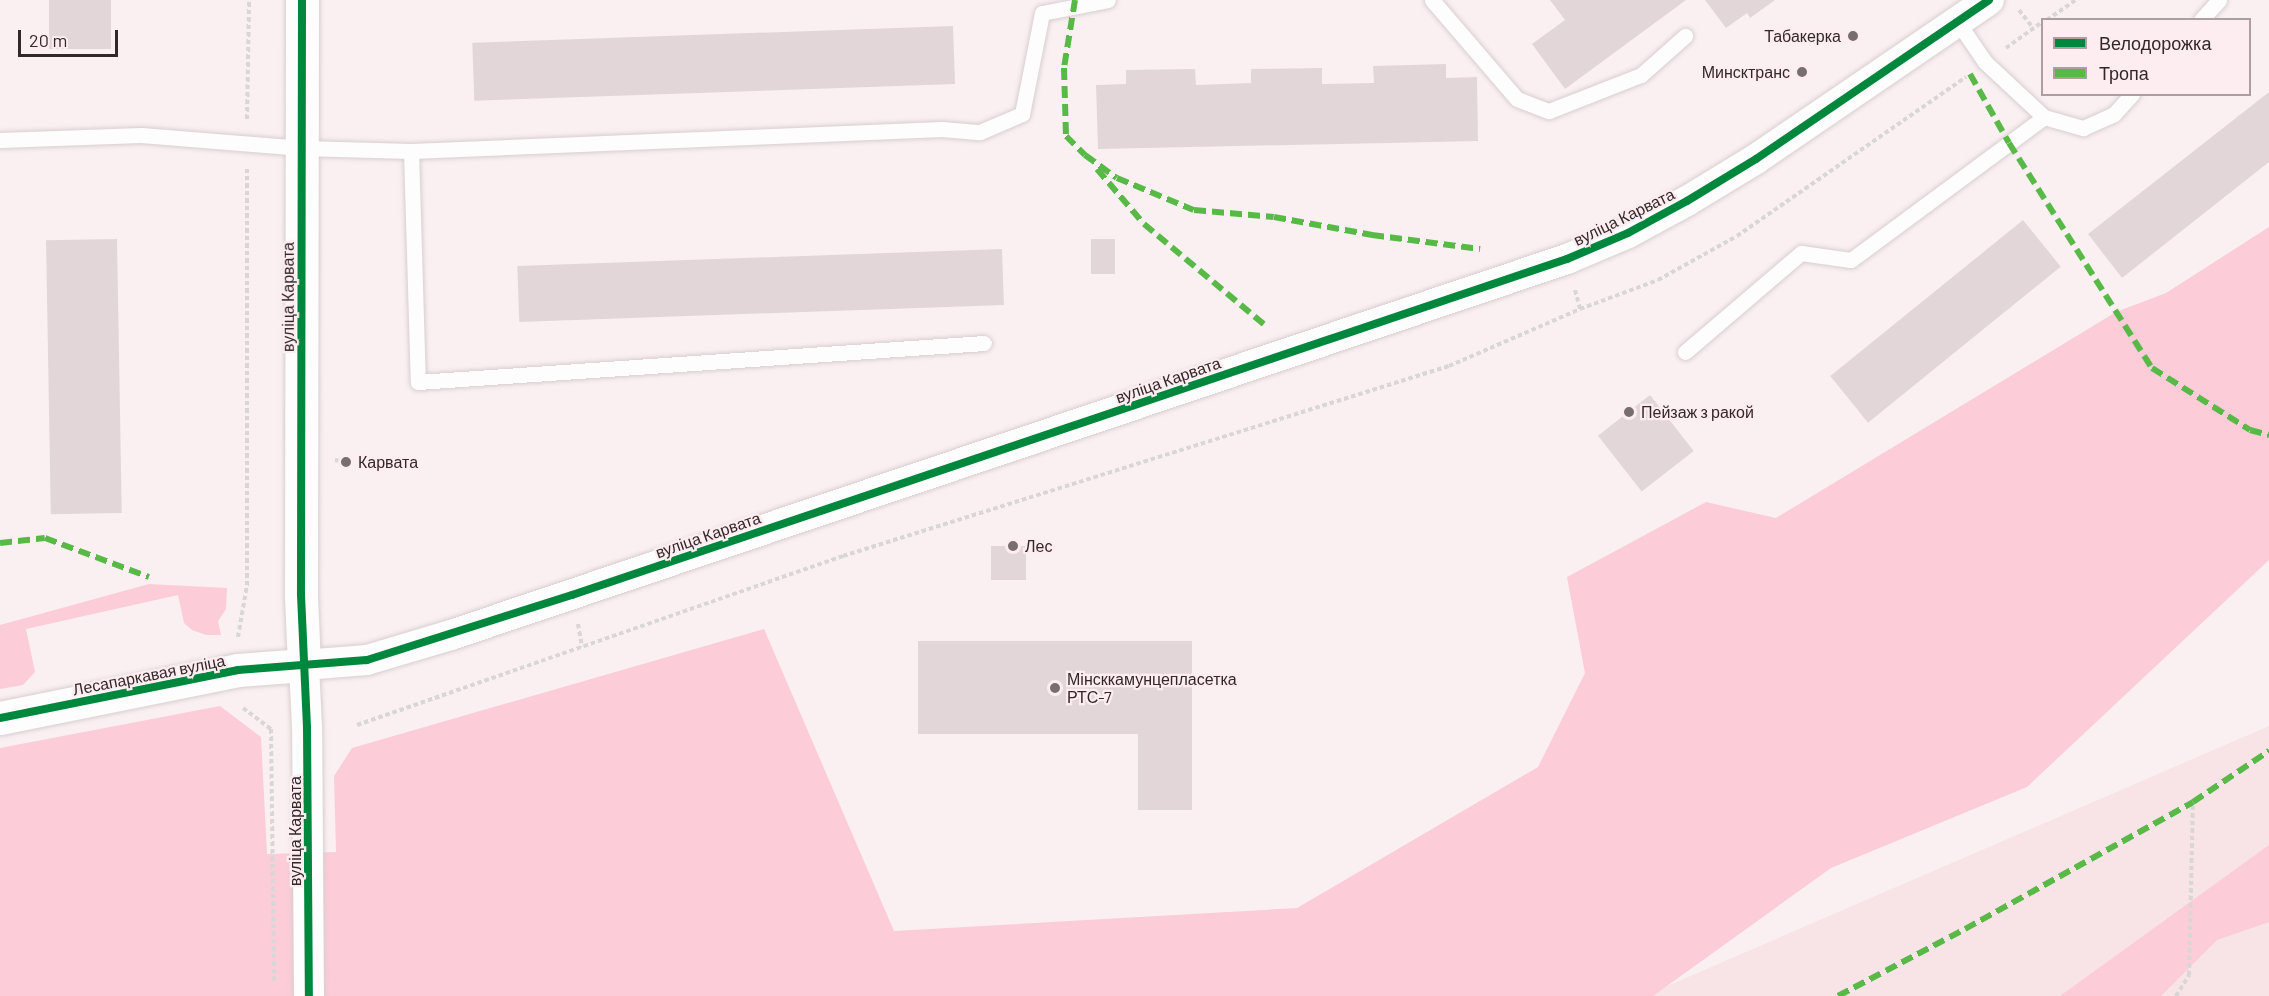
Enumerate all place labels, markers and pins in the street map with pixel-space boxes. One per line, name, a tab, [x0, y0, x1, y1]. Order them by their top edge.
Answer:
place label: Табакерка	[1764, 26, 1841, 46]
marker: Табакерка	[1846, 29, 1860, 43]
place label: Минсктранс	[1702, 62, 1790, 82]
marker: Минсктранс	[1795, 65, 1809, 79]
place label: Пейзаж з ракой	[1641, 402, 1754, 422]
marker: Пейзаж з ракой	[1622, 405, 1636, 419]
place label: Карвата	[358, 452, 418, 472]
marker: Карвата	[339, 455, 353, 469]
place label: Лес	[1025, 536, 1052, 556]
marker: Лес	[1006, 539, 1020, 553]
place label: Мінсккамунцепласетка РТС-7	[1067, 669, 1237, 707]
marker: Мінсккамунцепласетка РТС-7	[1048, 681, 1062, 695]

